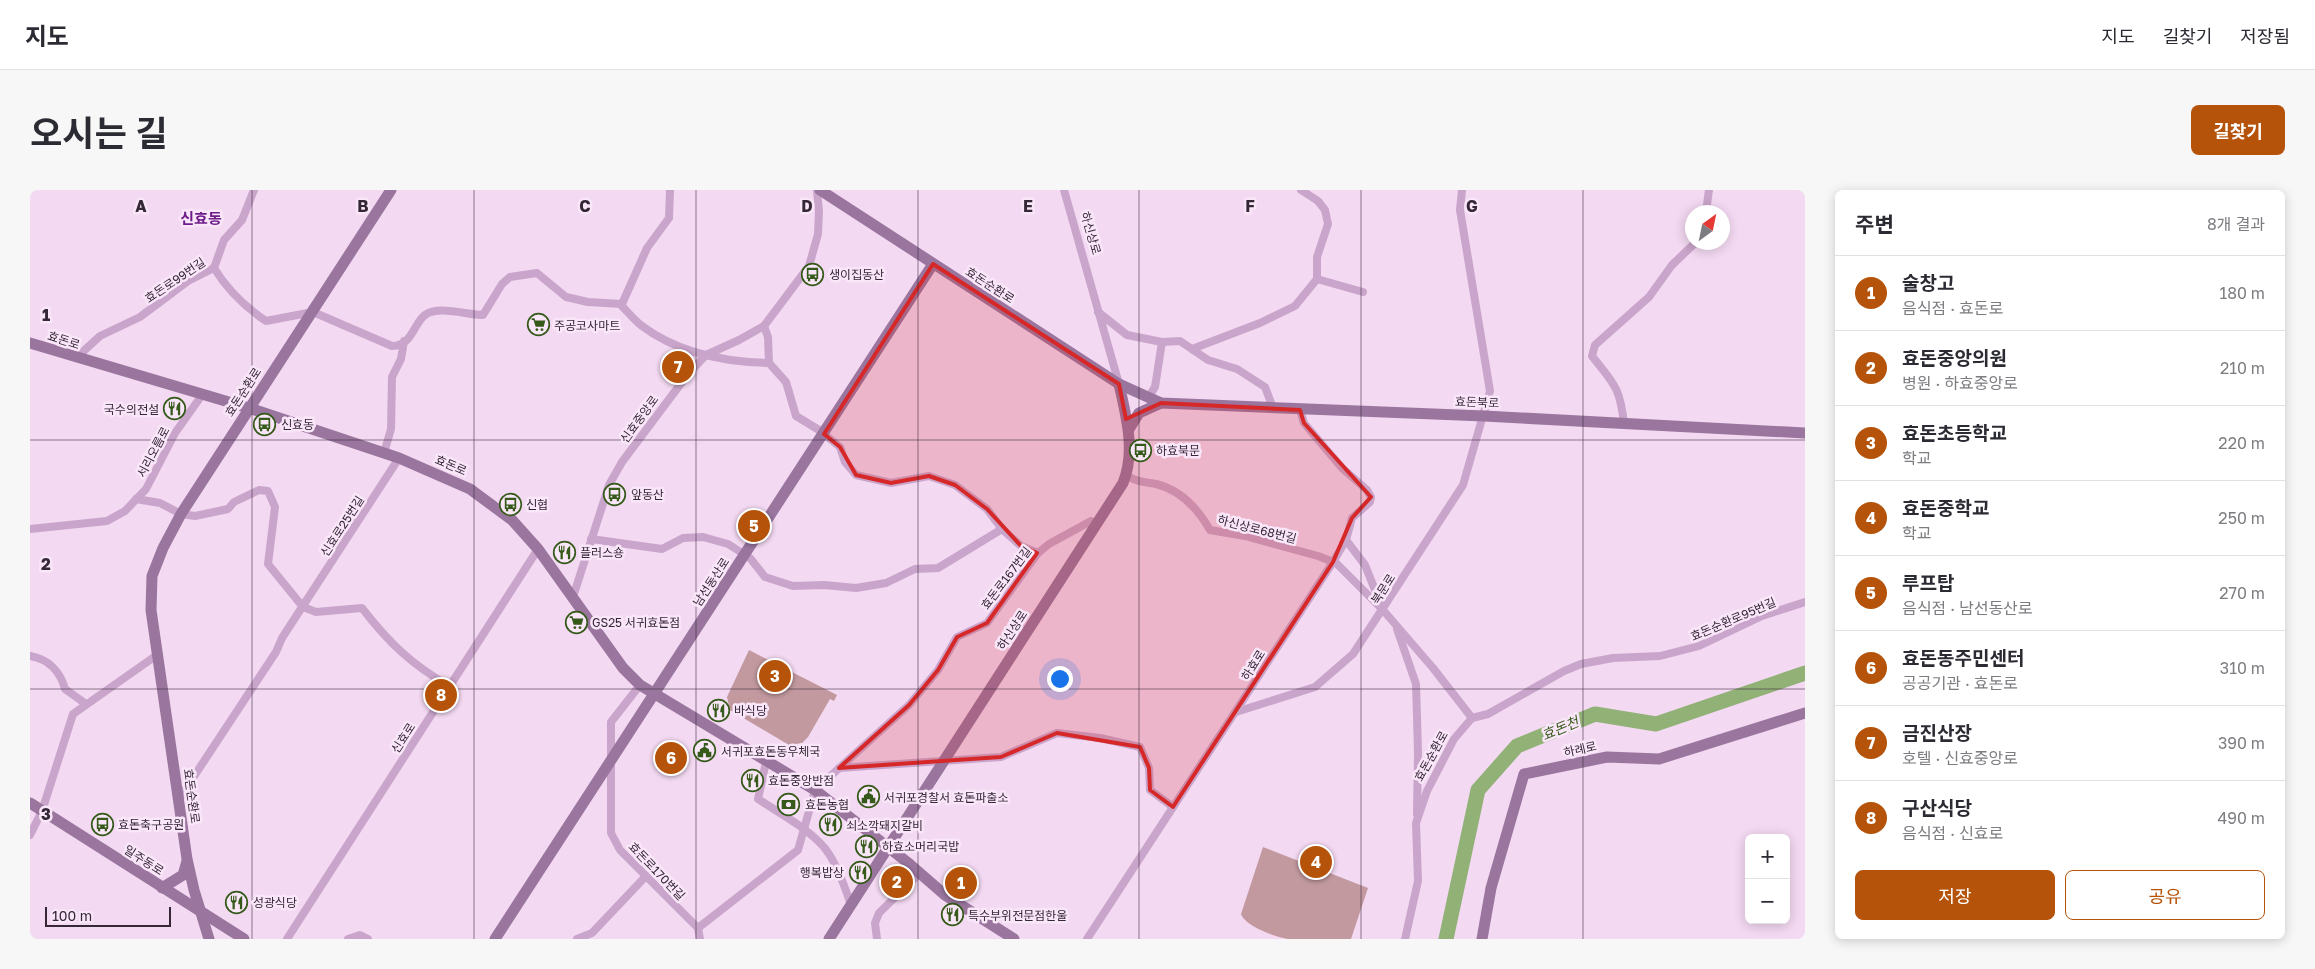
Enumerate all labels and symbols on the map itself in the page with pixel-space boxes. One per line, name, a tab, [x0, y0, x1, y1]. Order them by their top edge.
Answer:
text: A	[135, 196, 147, 216]
text: B	[357, 196, 369, 216]
text: C	[579, 196, 591, 216]
text: D	[801, 196, 813, 216]
text: E	[1023, 196, 1033, 216]
text: F	[1245, 196, 1255, 216]
text: G	[1466, 196, 1478, 216]
north arrow	[1685, 205, 1730, 250]
district label: 신효동	[180, 209, 222, 227]
street label: 하신상로	[1078, 210, 1104, 256]
street label: 효돈로99번길	[142, 254, 208, 306]
bus stop icon: 생이집동산	[801, 262, 825, 286]
street label: 효돈순환로	[963, 264, 1017, 306]
place label: 생이집동산	[829, 267, 884, 282]
text: 1	[42, 305, 50, 325]
supermarket icon: 주공코사마트	[526, 313, 550, 337]
place label: 주공코사마트	[554, 318, 620, 333]
street label: 효돈로	[46, 328, 82, 352]
pin: 7	[662, 348, 694, 386]
street label: 효돈순환로	[222, 365, 264, 419]
street label: 신효중앙로	[617, 392, 661, 446]
street label: 효돈북로	[1455, 394, 1499, 410]
restaurant icon: 국수의전설	[163, 397, 187, 421]
place label: 국수의전설	[104, 402, 159, 417]
bus stop icon: 신효동	[253, 412, 277, 436]
place label: 신효동	[281, 417, 314, 432]
street label: 서리오름로	[133, 424, 173, 480]
bus stop icon: 하효북문	[1128, 438, 1152, 462]
place label: 하효북문	[1156, 443, 1200, 458]
street label: 효돈로	[433, 452, 469, 478]
bus stop icon: 앞동산	[603, 482, 627, 506]
place label: 앞동산	[631, 487, 664, 502]
bus stop icon: 신협	[498, 492, 522, 516]
street label: 신효로25번길	[317, 493, 367, 559]
place label: 신협	[526, 497, 548, 512]
pin: 5	[738, 507, 770, 545]
street label: 하신상로68번길	[1216, 512, 1298, 546]
restaurant icon: 플러스숑	[552, 540, 576, 564]
street label: 효돈로167번길	[978, 544, 1034, 612]
place label: 플러스숑	[580, 545, 624, 560]
text: 2	[41, 554, 51, 574]
street label: 남선동산로	[690, 555, 732, 609]
street label: 북문로	[1368, 571, 1398, 607]
street label: 효돈순환로95번길	[1688, 594, 1778, 644]
street label: 하신상로	[994, 607, 1030, 653]
supermarket icon: GS25 서귀효돈점	[564, 610, 588, 634]
place label: GS25 서귀효돈점	[592, 615, 680, 630]
street label: 하효로	[1238, 647, 1268, 683]
pin: 3	[759, 657, 791, 695]
your location	[1047, 666, 1073, 692]
pin: 8	[425, 676, 457, 714]
restaurant icon: 바식당	[706, 698, 730, 722]
place label: 바식당	[734, 703, 767, 718]
water label: 효돈천	[1539, 712, 1582, 743]
street label: 신효로	[388, 720, 418, 756]
street label: 효돈순환로	[1411, 728, 1451, 784]
street label: 하례로	[1562, 738, 1598, 760]
pin: 6	[655, 739, 687, 777]
public building icon: 서귀포효돈동우체국	[693, 739, 717, 763]
place label: 서귀포효돈동우체국	[721, 744, 820, 759]
street label: 효돈순환로	[181, 768, 203, 824]
restaurant icon: 효돈중앙반점	[740, 768, 764, 792]
place label: 효돈중앙반점	[768, 773, 834, 788]
public building icon: 서귀포경찰서 효돈파출소	[856, 785, 880, 809]
place label: 서귀포경찰서 효돈파출소	[884, 790, 1008, 805]
bank icon: 효돈농협	[777, 792, 801, 816]
place label: 효돈농협	[805, 797, 849, 812]
text: 3	[41, 804, 51, 824]
bus stop icon: 효돈축구공원	[90, 812, 114, 836]
restaurant icon: 쇠소깍돼지갈비	[818, 813, 842, 837]
place label: 효돈축구공원	[118, 817, 184, 832]
place label: 쇠소깍돼지갈비	[846, 818, 923, 833]
restaurant icon: 하효소머리국밥	[854, 834, 878, 858]
street label: 효돈로170번길	[626, 839, 688, 903]
place label: 하효소머리국밥	[882, 839, 959, 854]
street label: 일주동로	[121, 842, 167, 878]
pin: 4	[1300, 843, 1332, 881]
restaurant icon: 행복밥상	[848, 860, 872, 884]
pin: 2	[881, 863, 913, 901]
pin: 1	[945, 864, 977, 902]
place label: 행복밥상	[800, 865, 844, 880]
restaurant icon: 성광식당	[225, 890, 249, 914]
place label: 성광식당	[253, 895, 297, 910]
restaurant icon: 특수부위전문점한울	[940, 903, 964, 927]
scale bar	[45, 904, 171, 927]
place label: 특수부위전문점한울	[968, 908, 1067, 923]

